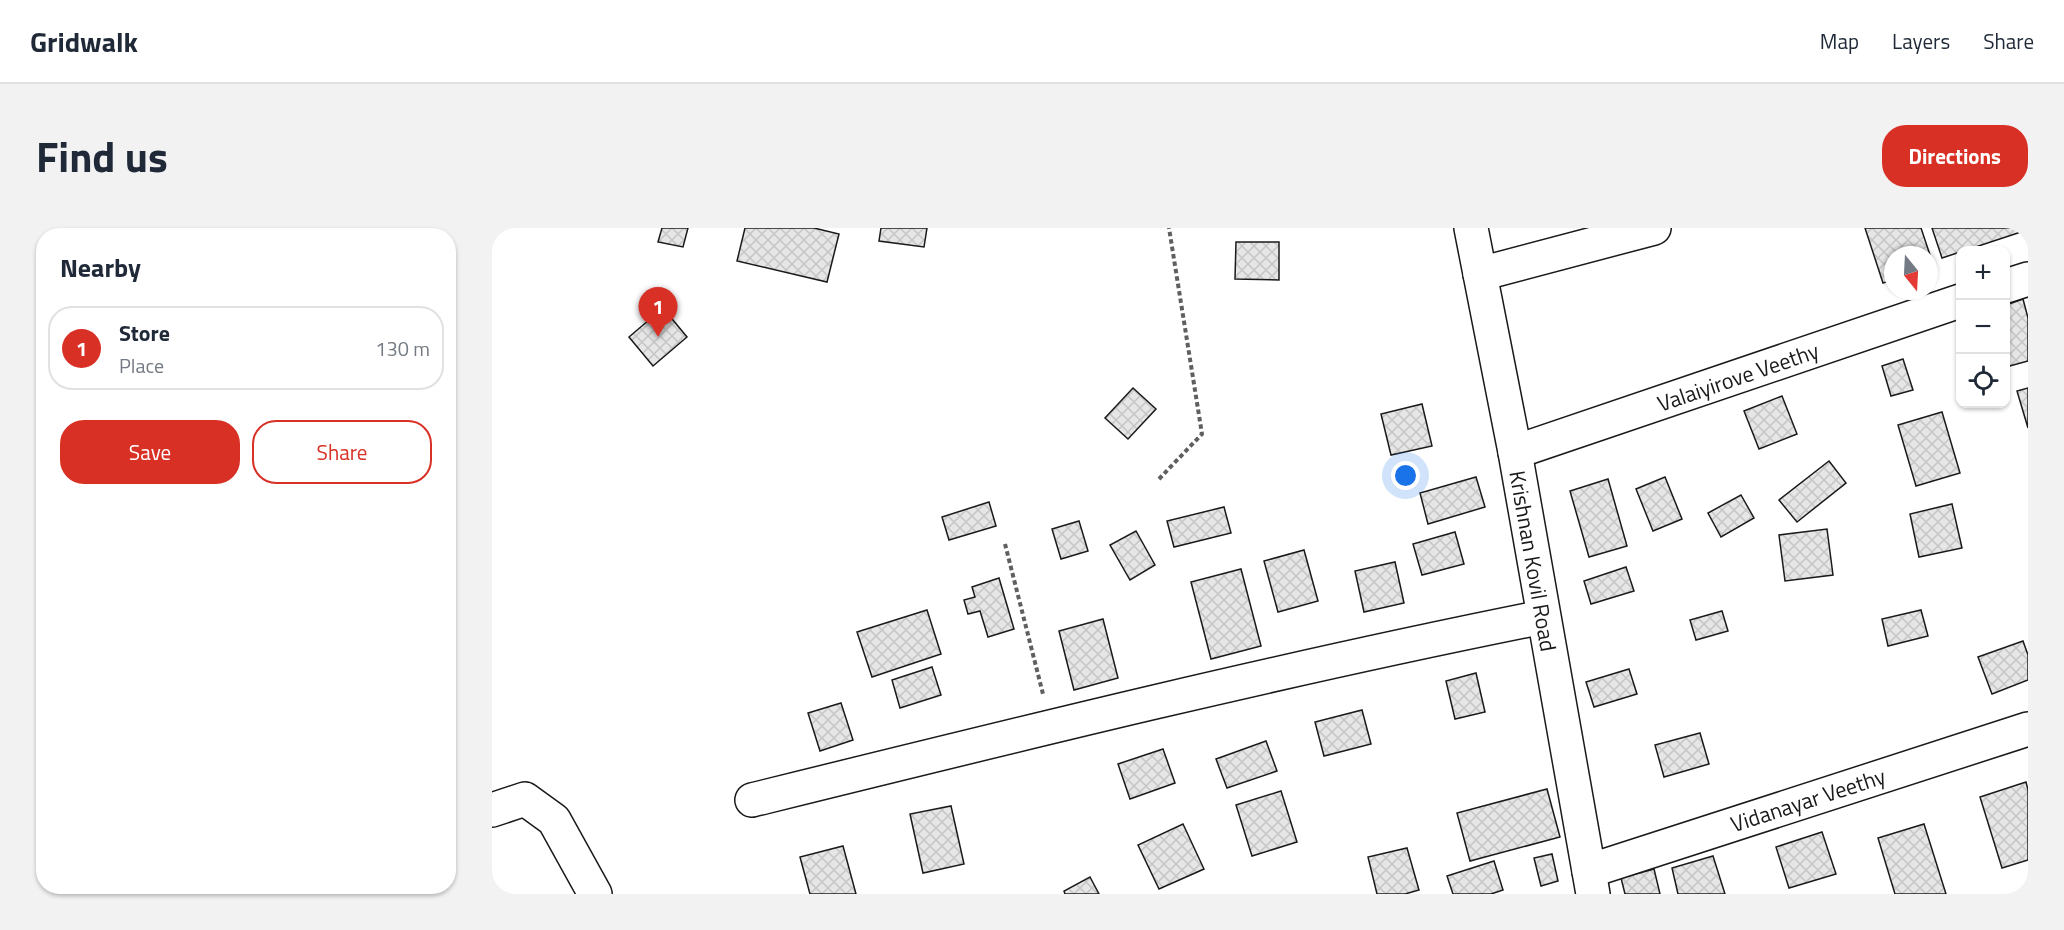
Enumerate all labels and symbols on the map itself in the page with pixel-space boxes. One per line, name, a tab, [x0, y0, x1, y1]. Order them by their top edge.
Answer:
north arrow	[1884, 246, 1938, 300]
pin: 1	[638, 288, 678, 337]
street label: Valaiyirove Veethy	[1653, 333, 1824, 421]
your location	[1391, 461, 1420, 490]
street label: Krishnan Kovil Road	[1500, 468, 1566, 654]
street label: Vidanayar Veethy	[1726, 759, 1890, 841]

